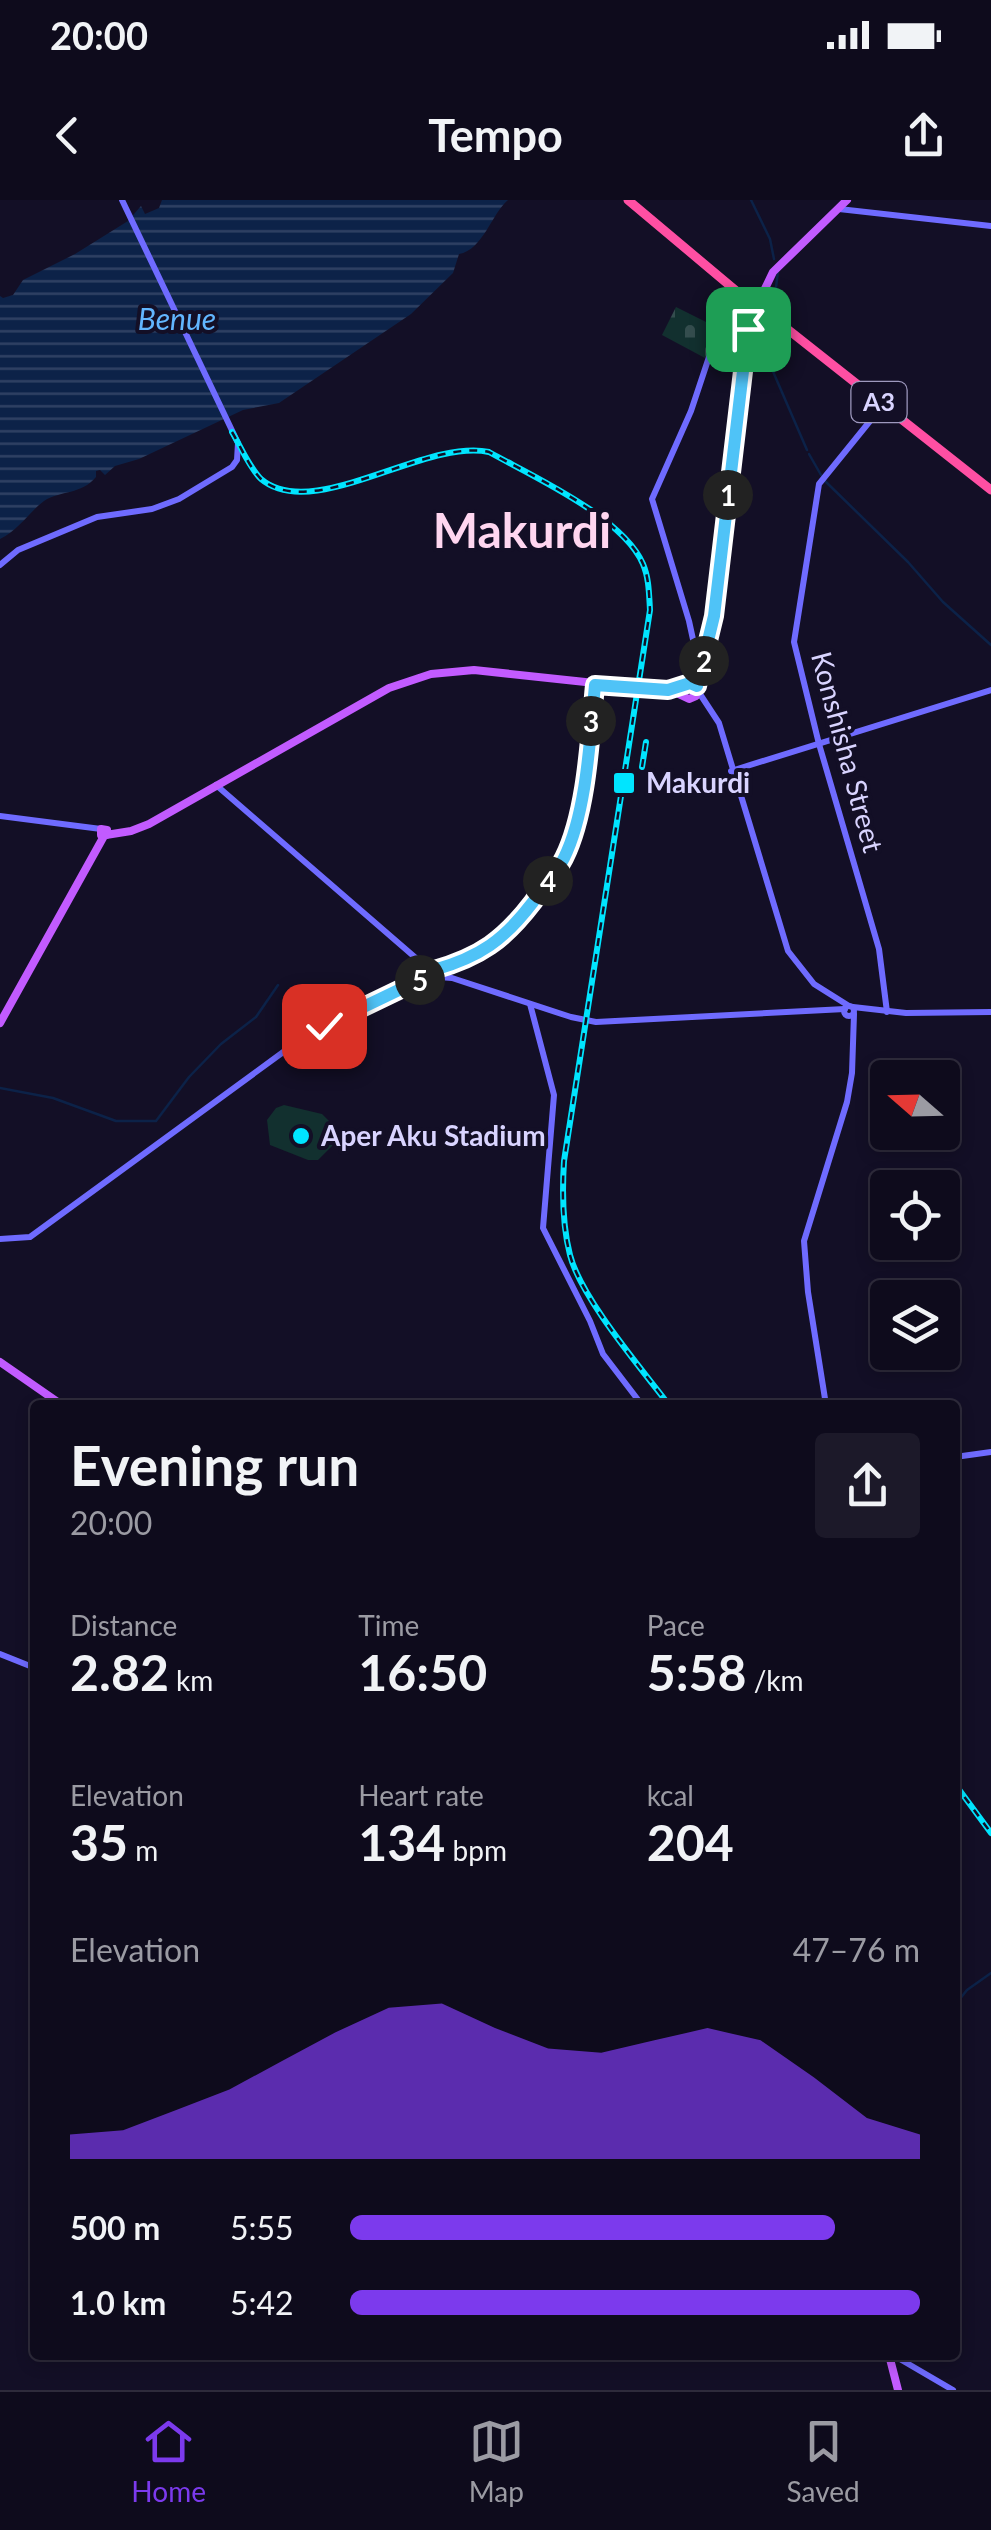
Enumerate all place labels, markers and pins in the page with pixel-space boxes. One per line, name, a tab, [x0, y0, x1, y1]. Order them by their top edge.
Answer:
pin	[706, 287, 791, 372]
pin: 1	[703, 470, 753, 520]
pin: 2	[679, 636, 729, 686]
pin: 3	[566, 696, 616, 746]
place label: Makurdi	[646, 765, 750, 799]
marker: Makurdi	[611, 770, 637, 796]
pin: 4	[523, 856, 573, 906]
pin: 5	[395, 955, 445, 1005]
pin	[282, 984, 367, 1069]
place label: Aper Aku Stadium	[320, 1118, 546, 1152]
marker: Aper Aku Stadium	[290, 1125, 312, 1147]

